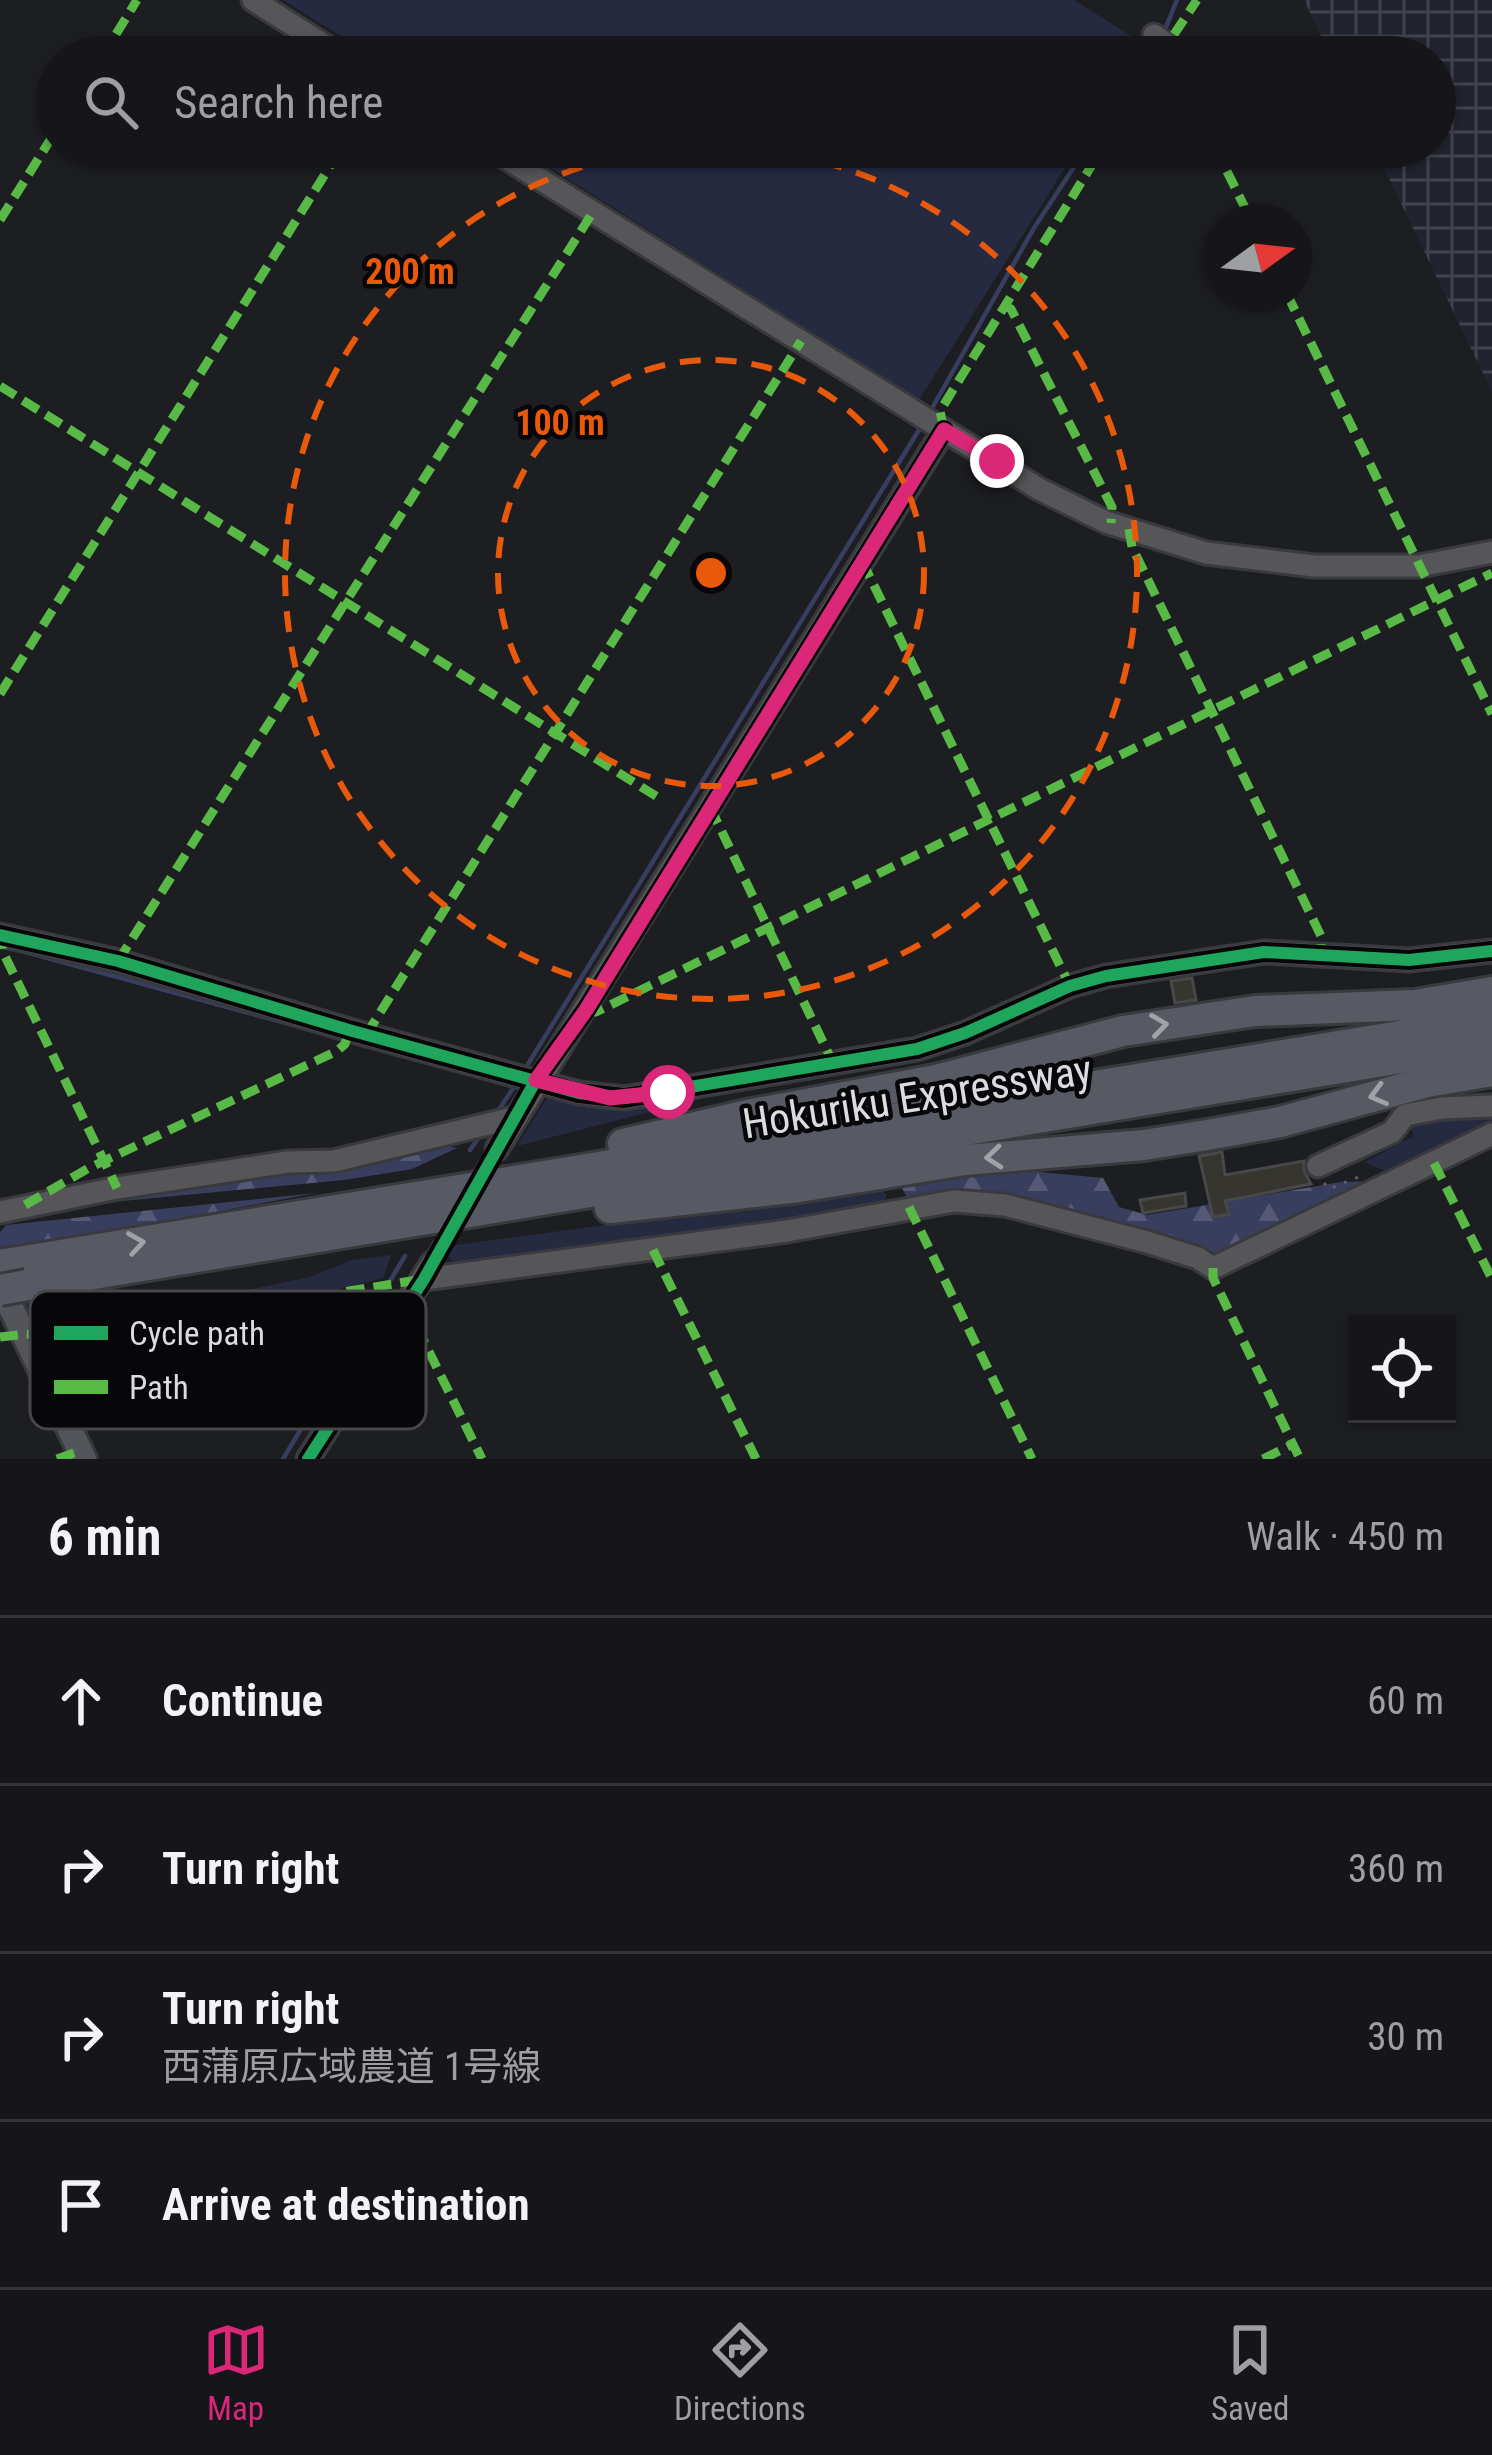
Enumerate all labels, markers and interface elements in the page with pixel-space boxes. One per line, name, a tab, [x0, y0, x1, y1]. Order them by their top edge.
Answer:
search box	[36, 36, 1456, 168]
icon: search	[78, 69, 144, 135]
text: Search here	[174, 76, 383, 129]
north arrow	[1204, 204, 1312, 312]
text: 200 m	[365, 251, 455, 293]
text: 100 m	[515, 402, 605, 444]
route end	[970, 434, 1024, 488]
centre of rings	[690, 552, 732, 594]
one-way arrow	[1149, 1013, 1168, 1039]
street label: Hokuriku Expressway	[739, 1045, 1095, 1148]
route start	[641, 1065, 695, 1119]
one-way arrow	[1368, 1081, 1388, 1106]
one-way arrow	[984, 1144, 1003, 1170]
one-way arrow	[126, 1231, 146, 1256]
legend	[30, 1291, 426, 1429]
text: Cycle path	[129, 1314, 265, 1353]
map controls	[1348, 1315, 1456, 1423]
button: locate	[1348, 1315, 1456, 1423]
text: Path	[129, 1368, 189, 1407]
text: 6 min	[48, 1508, 161, 1567]
text: Walk · 450 m	[1246, 1514, 1444, 1560]
icon: ahead	[48, 1668, 114, 1734]
text: Continue	[162, 1674, 323, 1727]
text: 60 m	[1367, 1678, 1444, 1724]
icon: right	[48, 1836, 114, 1902]
text: Turn right	[162, 1842, 339, 1895]
text: 360 m	[1348, 1846, 1444, 1892]
text: Turn right	[162, 1982, 339, 2035]
icon: right	[48, 2004, 114, 2070]
text: 30 m	[1367, 2014, 1444, 2060]
text: 西蒲原広域農道 1号線	[162, 2044, 541, 2090]
icon: arrive	[48, 2172, 114, 2238]
text: Arrive at destination	[162, 2178, 530, 2231]
tab: Map	[203, 2317, 269, 2428]
tab: Directions	[674, 2317, 806, 2428]
tab: Saved	[1211, 2317, 1289, 2428]

